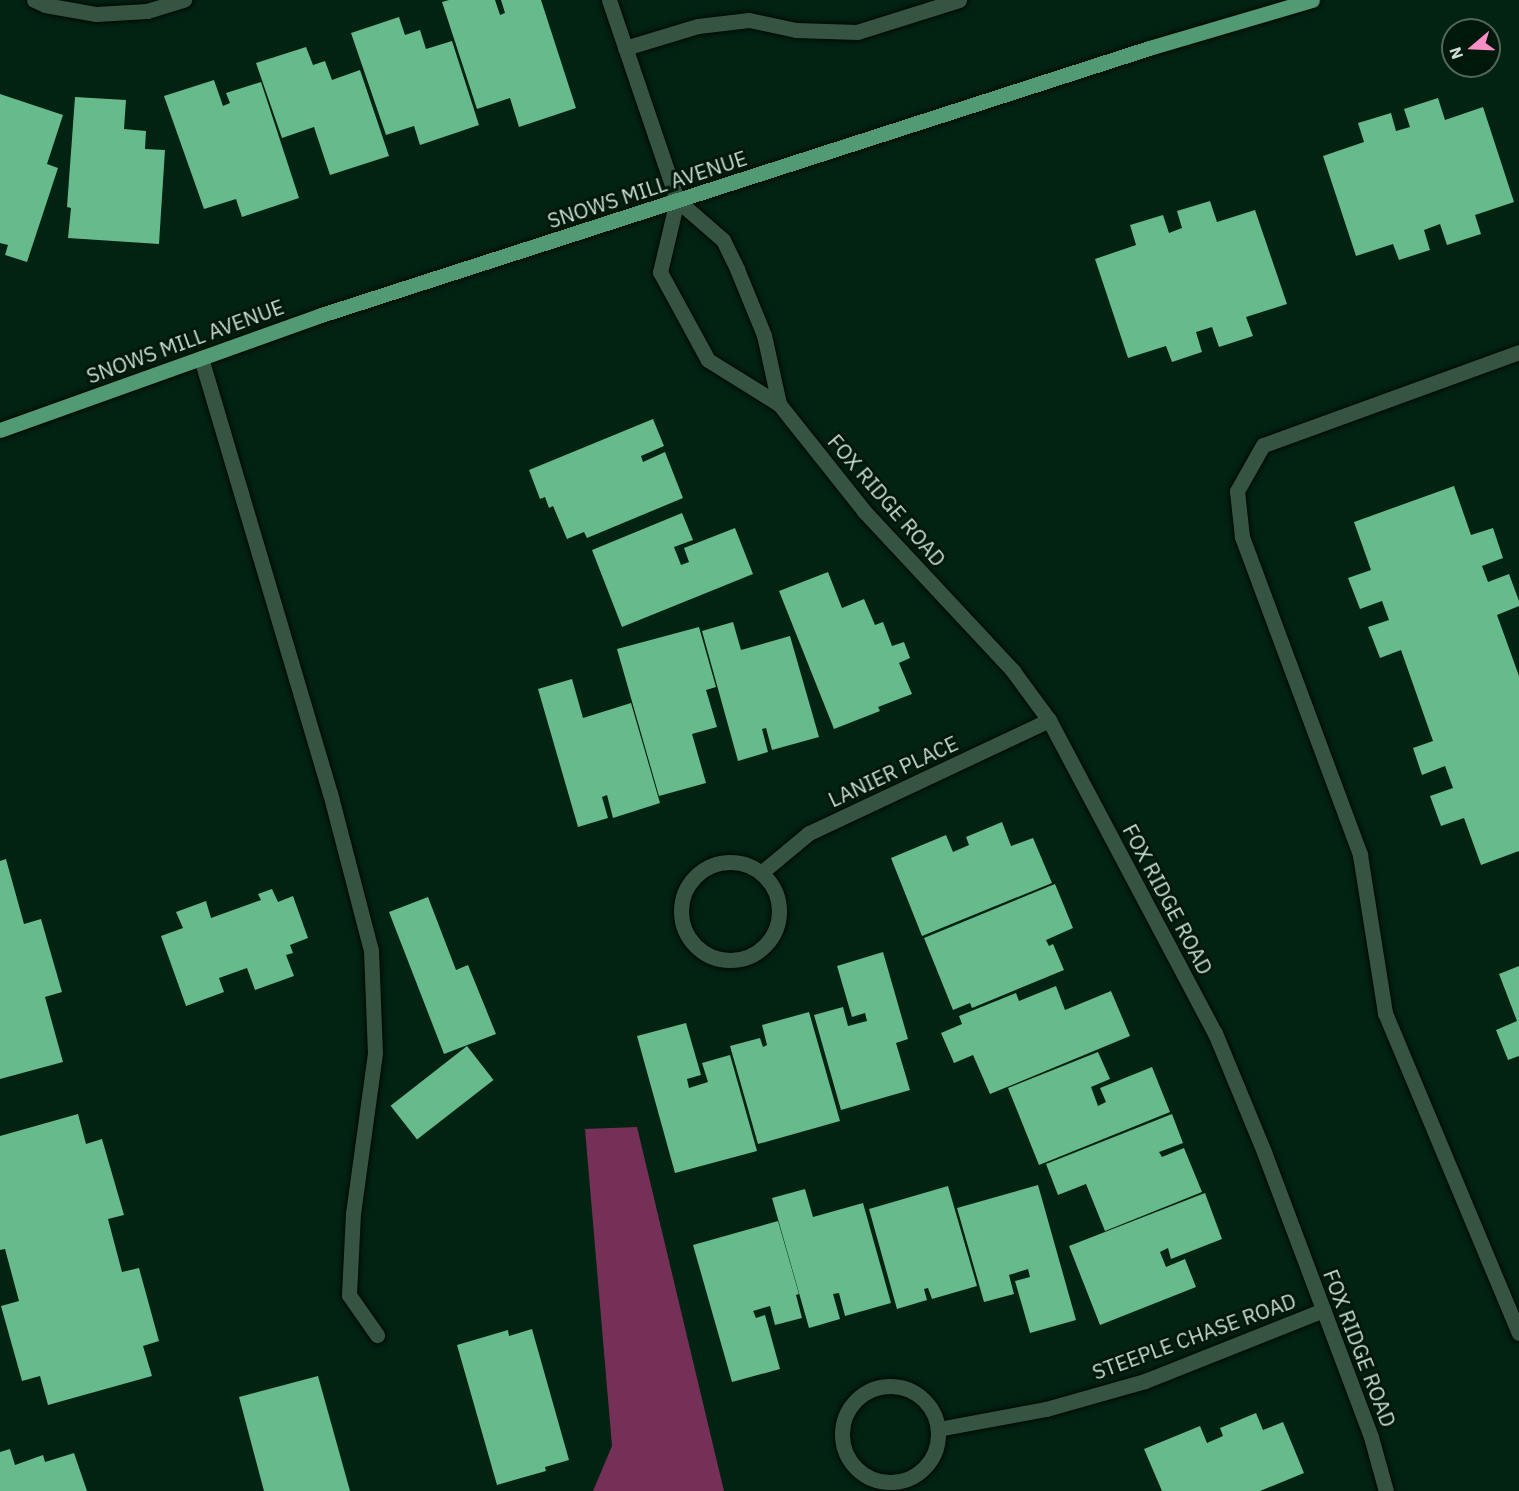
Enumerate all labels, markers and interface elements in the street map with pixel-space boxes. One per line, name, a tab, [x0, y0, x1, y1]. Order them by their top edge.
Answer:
north arrow	[1441, 18, 1501, 78]
text: N	[1445, 44, 1467, 62]
street label: SNOWS MILL AVENUE	[544, 145, 750, 233]
street label: SNOWS MILL AVENUE	[83, 294, 287, 388]
street label: FOX RIDGE ROAD	[823, 429, 951, 571]
street label: LANIER PLACE	[824, 730, 962, 812]
street label: FOX RIDGE ROAD	[1118, 819, 1218, 979]
street label: FOX RIDGE ROAD	[1318, 1266, 1402, 1430]
street label: STEEPLE CHASE ROAD	[1089, 1287, 1299, 1385]

